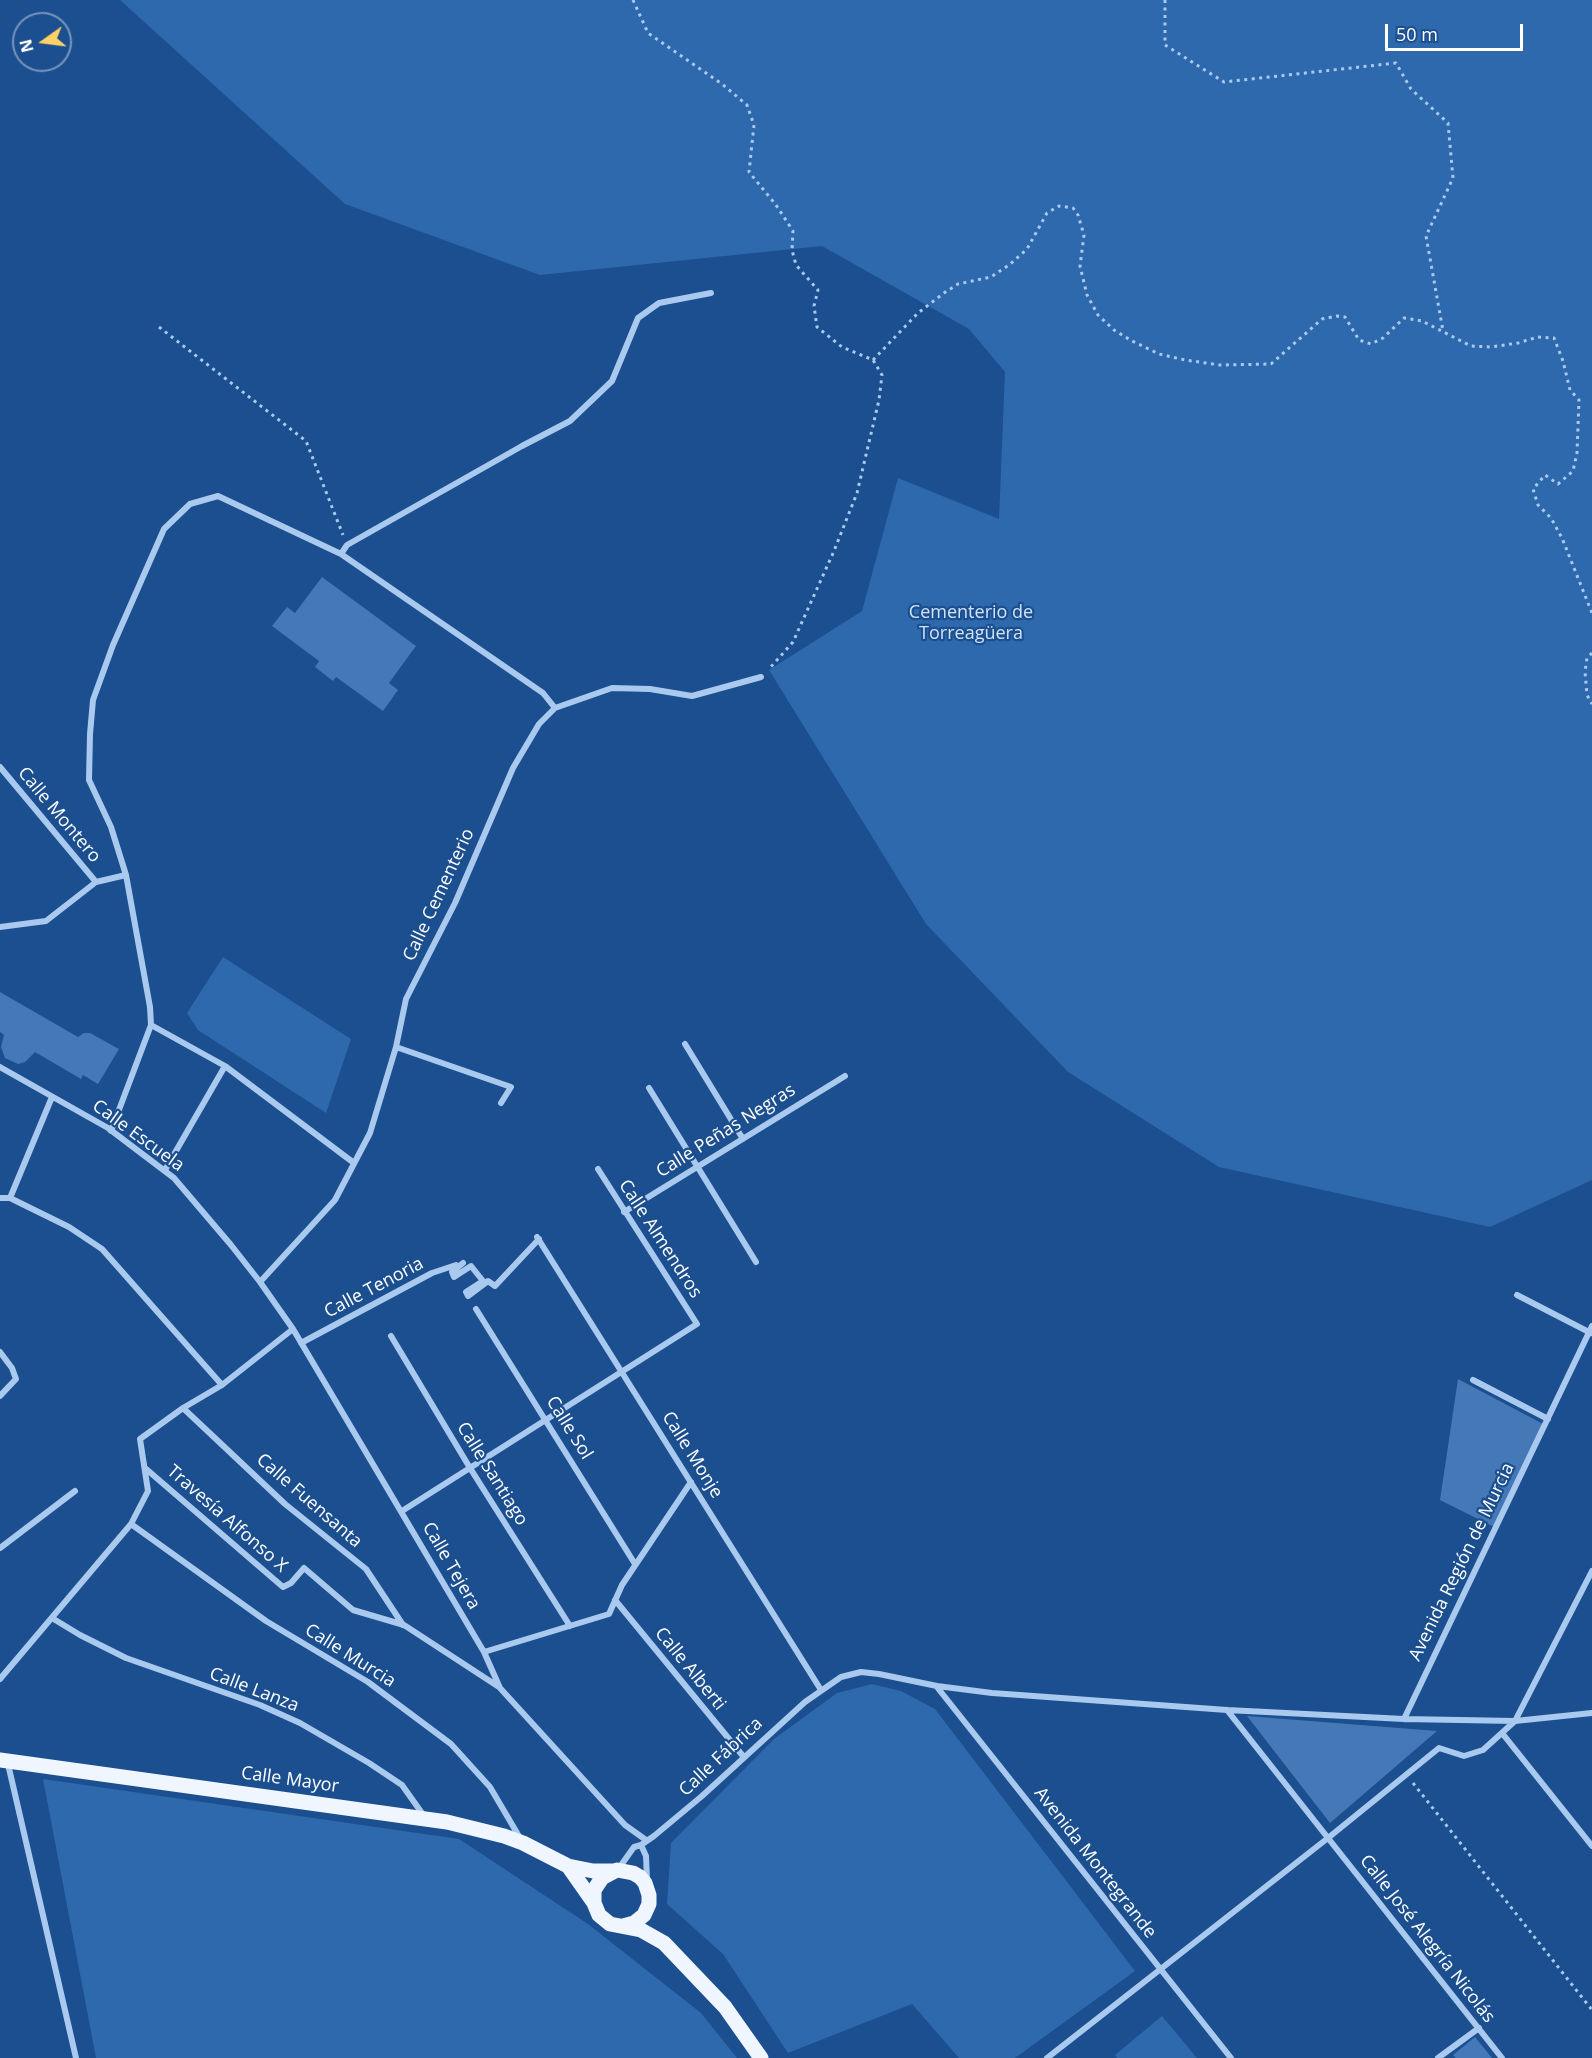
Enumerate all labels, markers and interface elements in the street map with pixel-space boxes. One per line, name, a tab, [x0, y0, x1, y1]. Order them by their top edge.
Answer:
north arrow	[12, 12, 72, 72]
scale bar	[1388, 12, 1526, 50]
text: 50 m	[1396, 22, 1438, 46]
text: N	[14, 37, 39, 55]
park label: Cementerio de Torreagüera	[909, 602, 1033, 644]
street label: Calle Montero	[13, 763, 105, 867]
street label: Calle Cementerio	[399, 825, 479, 965]
street label: Calle Peñas Negras	[653, 1079, 799, 1183]
street label: Calle Escuela	[88, 1095, 188, 1177]
street label: Calle Almendros	[614, 1176, 706, 1302]
street label: Calle Tenoria	[321, 1253, 427, 1323]
street label: Calle Sol	[541, 1392, 597, 1464]
street label: Calle Monje	[657, 1408, 727, 1502]
street label: Calle Santiago	[452, 1418, 532, 1530]
street label: Calle Fuensanta	[252, 1449, 366, 1553]
street label: Avenida Región de Murcia	[1405, 1460, 1519, 1664]
street label: Travesía Alfonso X	[162, 1461, 292, 1577]
street label: Calle Tejera	[417, 1518, 485, 1614]
street label: Calle Murcia	[301, 1620, 399, 1692]
street label: Calle Alberti	[650, 1623, 730, 1715]
street label: Calle Lanza	[206, 1663, 302, 1717]
street label: Calle Fábrica	[675, 1713, 767, 1801]
street label: Calle Mayor	[240, 1762, 340, 1798]
street label: Avenida Montegrande	[1029, 1783, 1161, 1943]
street label: Calle José Alegría Nicolás	[1355, 1851, 1499, 2027]

